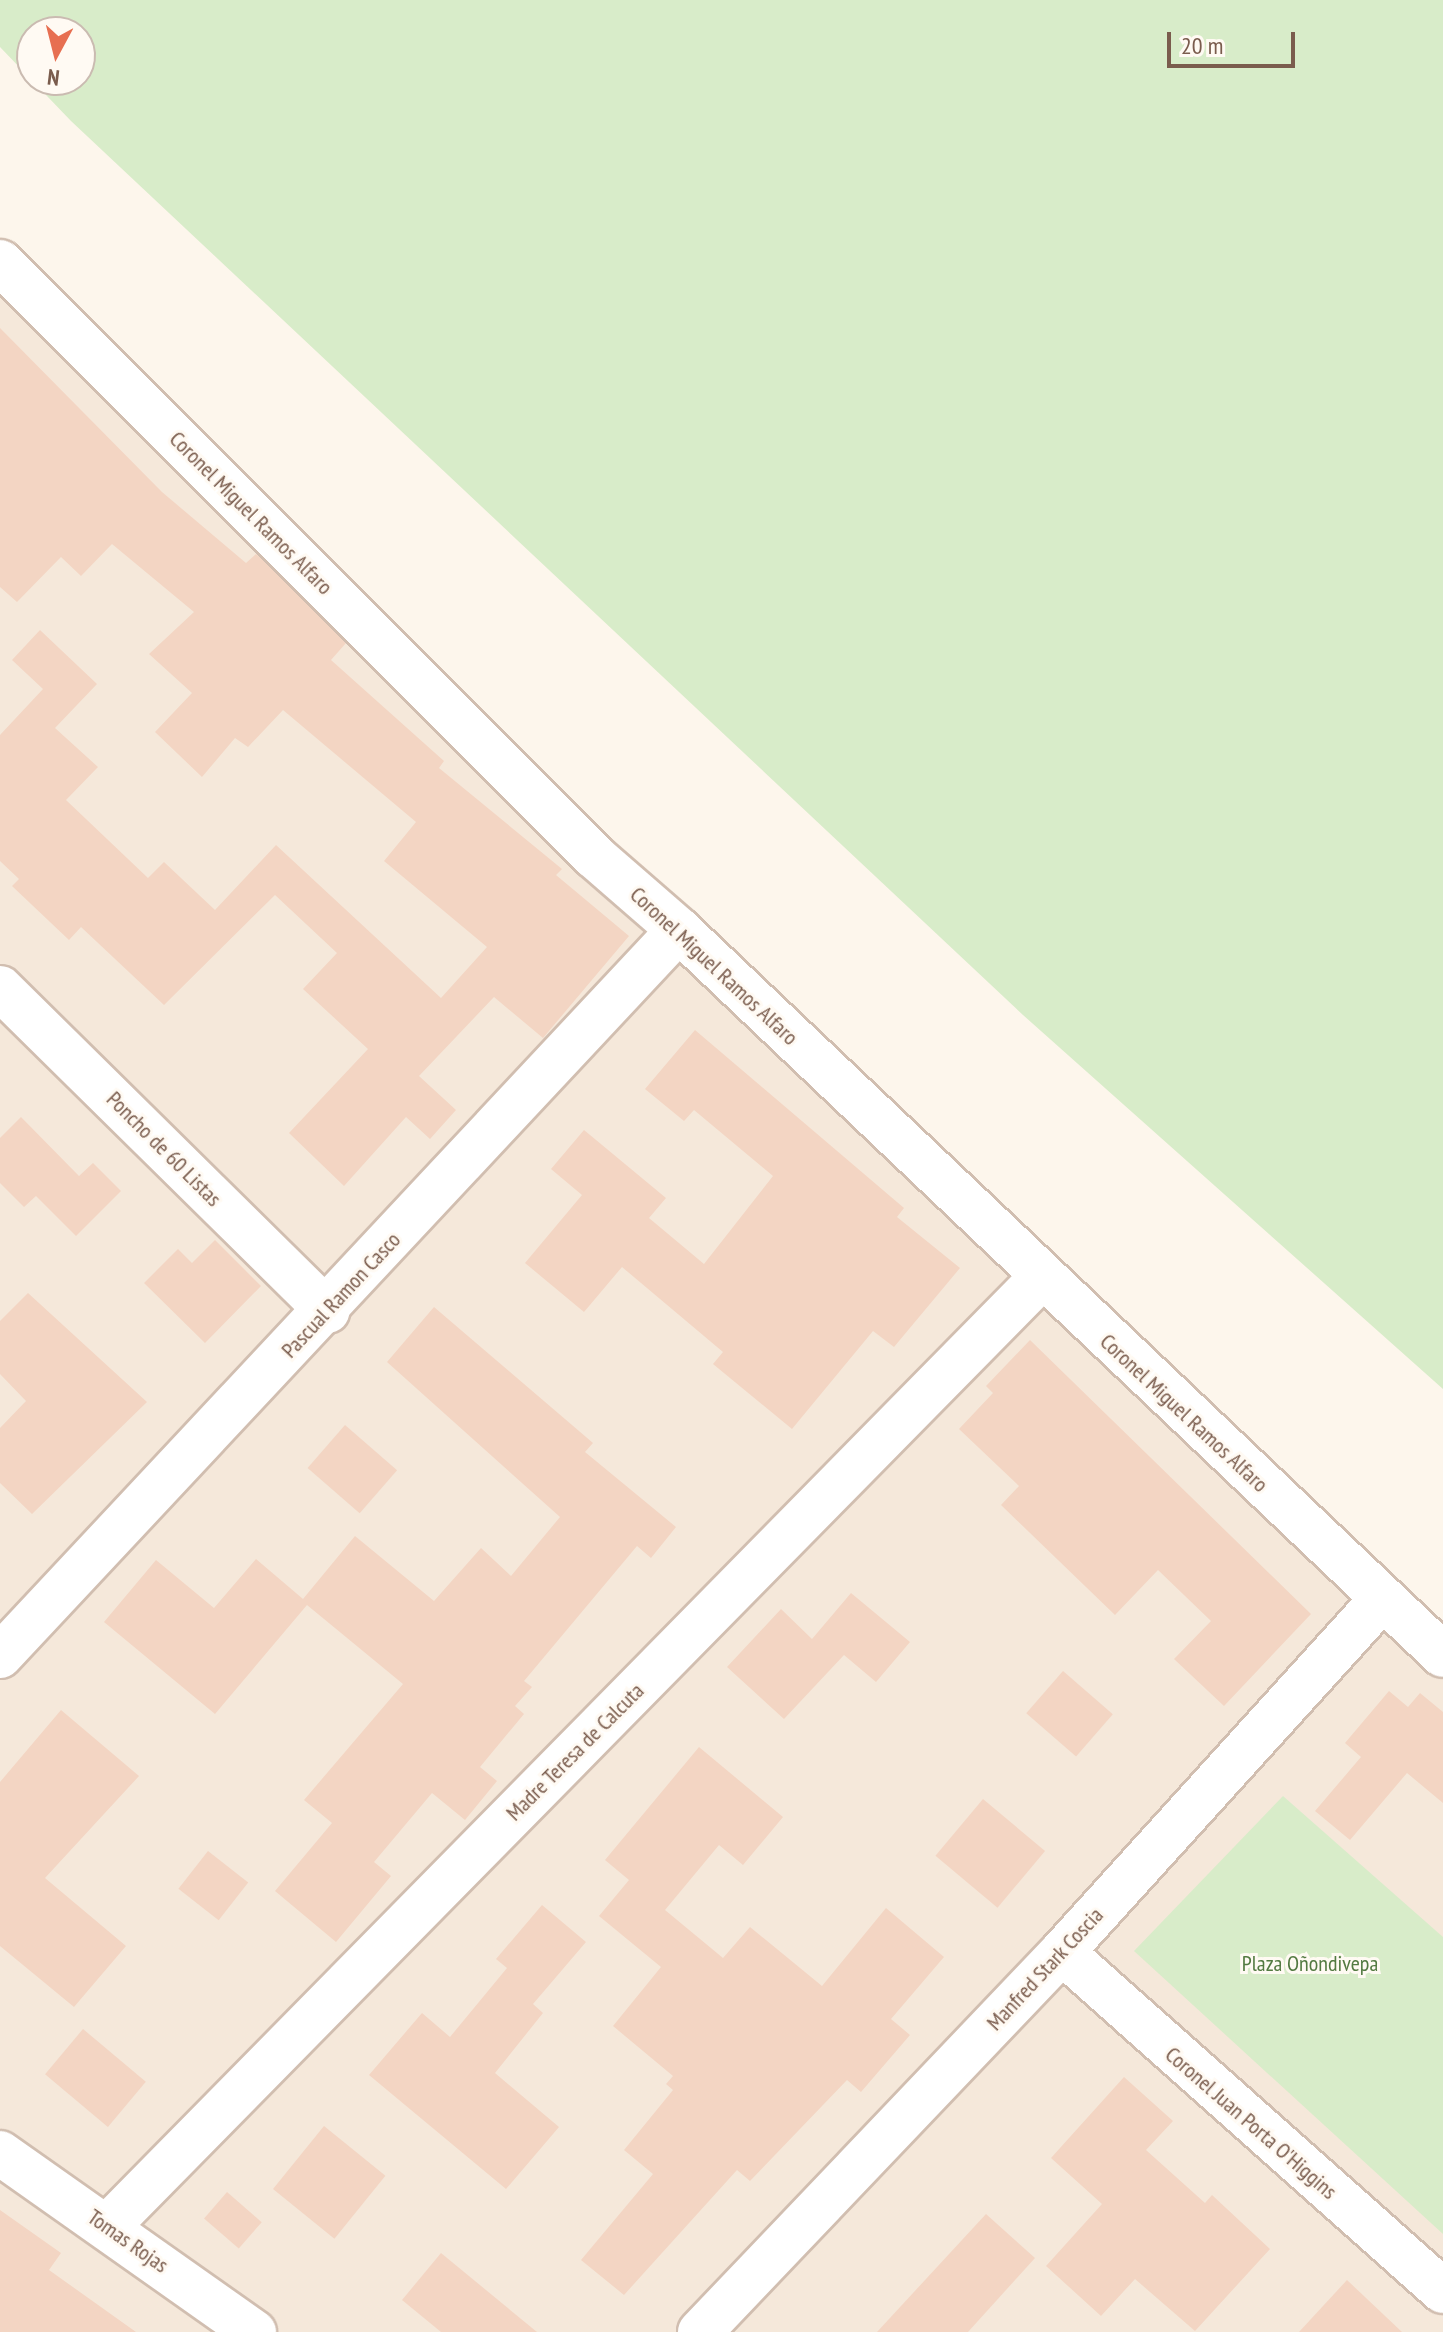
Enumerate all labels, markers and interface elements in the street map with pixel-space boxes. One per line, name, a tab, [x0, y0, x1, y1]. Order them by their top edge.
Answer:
north arrow	[16, 16, 96, 96]
scale bar	[1171, 16, 1299, 66]
text: 20 m	[1181, 30, 1223, 61]
text: N	[46, 63, 61, 92]
street label: Coronel Miguel Ramos Alfaro	[164, 426, 338, 600]
street label: Coronel Miguel Ramos Alfaro	[624, 881, 804, 1051]
street label: Poncho de 60 Listas	[101, 1086, 227, 1212]
street label: Pascual Ramon Casco	[276, 1227, 406, 1363]
street label: Coronel Miguel Ramos Alfaro	[1094, 1328, 1274, 1498]
street label: Madre Teresa de Calcuta	[501, 1678, 649, 1826]
street label: Manfred Stark Coscia	[981, 1902, 1109, 2036]
park label: Plaza Oñondivepa	[1242, 1951, 1378, 1977]
street label: Coronel Juan Porta O'Higgins	[1160, 2041, 1342, 2205]
street label: Tomas Rojas	[83, 2204, 173, 2278]

